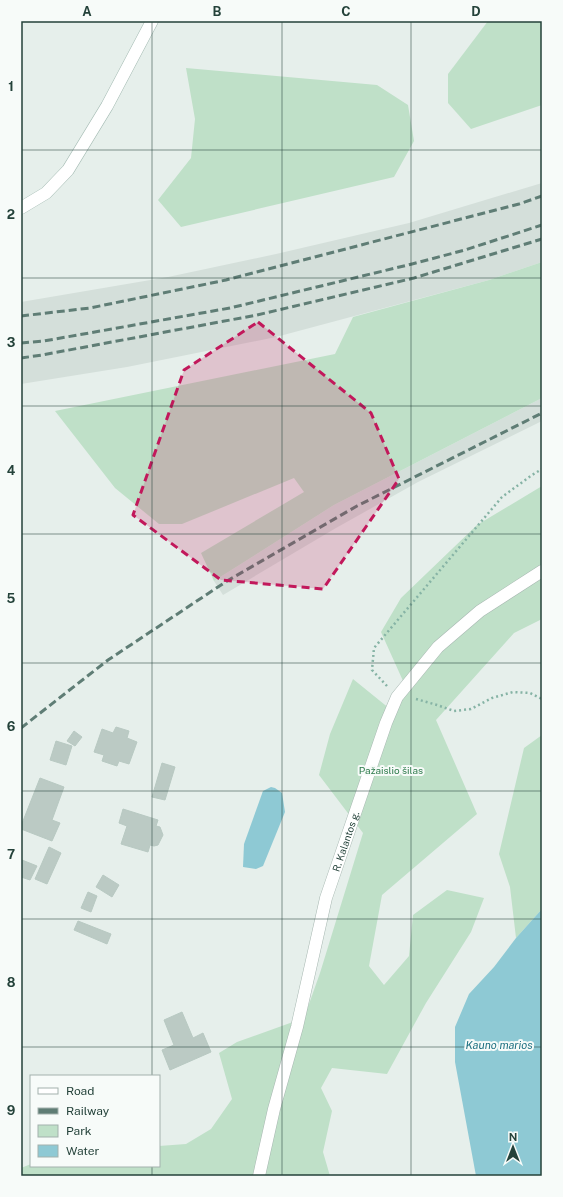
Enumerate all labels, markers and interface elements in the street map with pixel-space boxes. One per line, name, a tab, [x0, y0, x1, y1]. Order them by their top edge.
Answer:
text: A	[82, 4, 92, 19]
text: B	[213, 4, 222, 19]
text: C	[341, 4, 351, 19]
text: D	[471, 4, 481, 19]
text: 1	[8, 79, 14, 94]
text: 2	[7, 207, 15, 222]
text: 3	[7, 335, 16, 350]
text: 4	[7, 463, 16, 478]
text: 5	[7, 591, 16, 606]
text: 6	[7, 719, 16, 734]
park label: Pažaislio šilas	[359, 764, 423, 776]
street label: R. Kalantos g.	[330, 810, 361, 873]
text: 7	[7, 847, 15, 862]
text: 8	[7, 975, 16, 990]
water label: Kauno marios	[465, 1039, 533, 1051]
legend	[30, 1075, 160, 1167]
text: Road	[66, 1084, 94, 1098]
text: 9	[7, 1103, 15, 1118]
text: Railway	[66, 1104, 110, 1118]
text: Park	[66, 1124, 92, 1138]
north arrow	[493, 1127, 533, 1167]
text: N	[509, 1131, 517, 1143]
text: Water	[66, 1144, 100, 1158]

